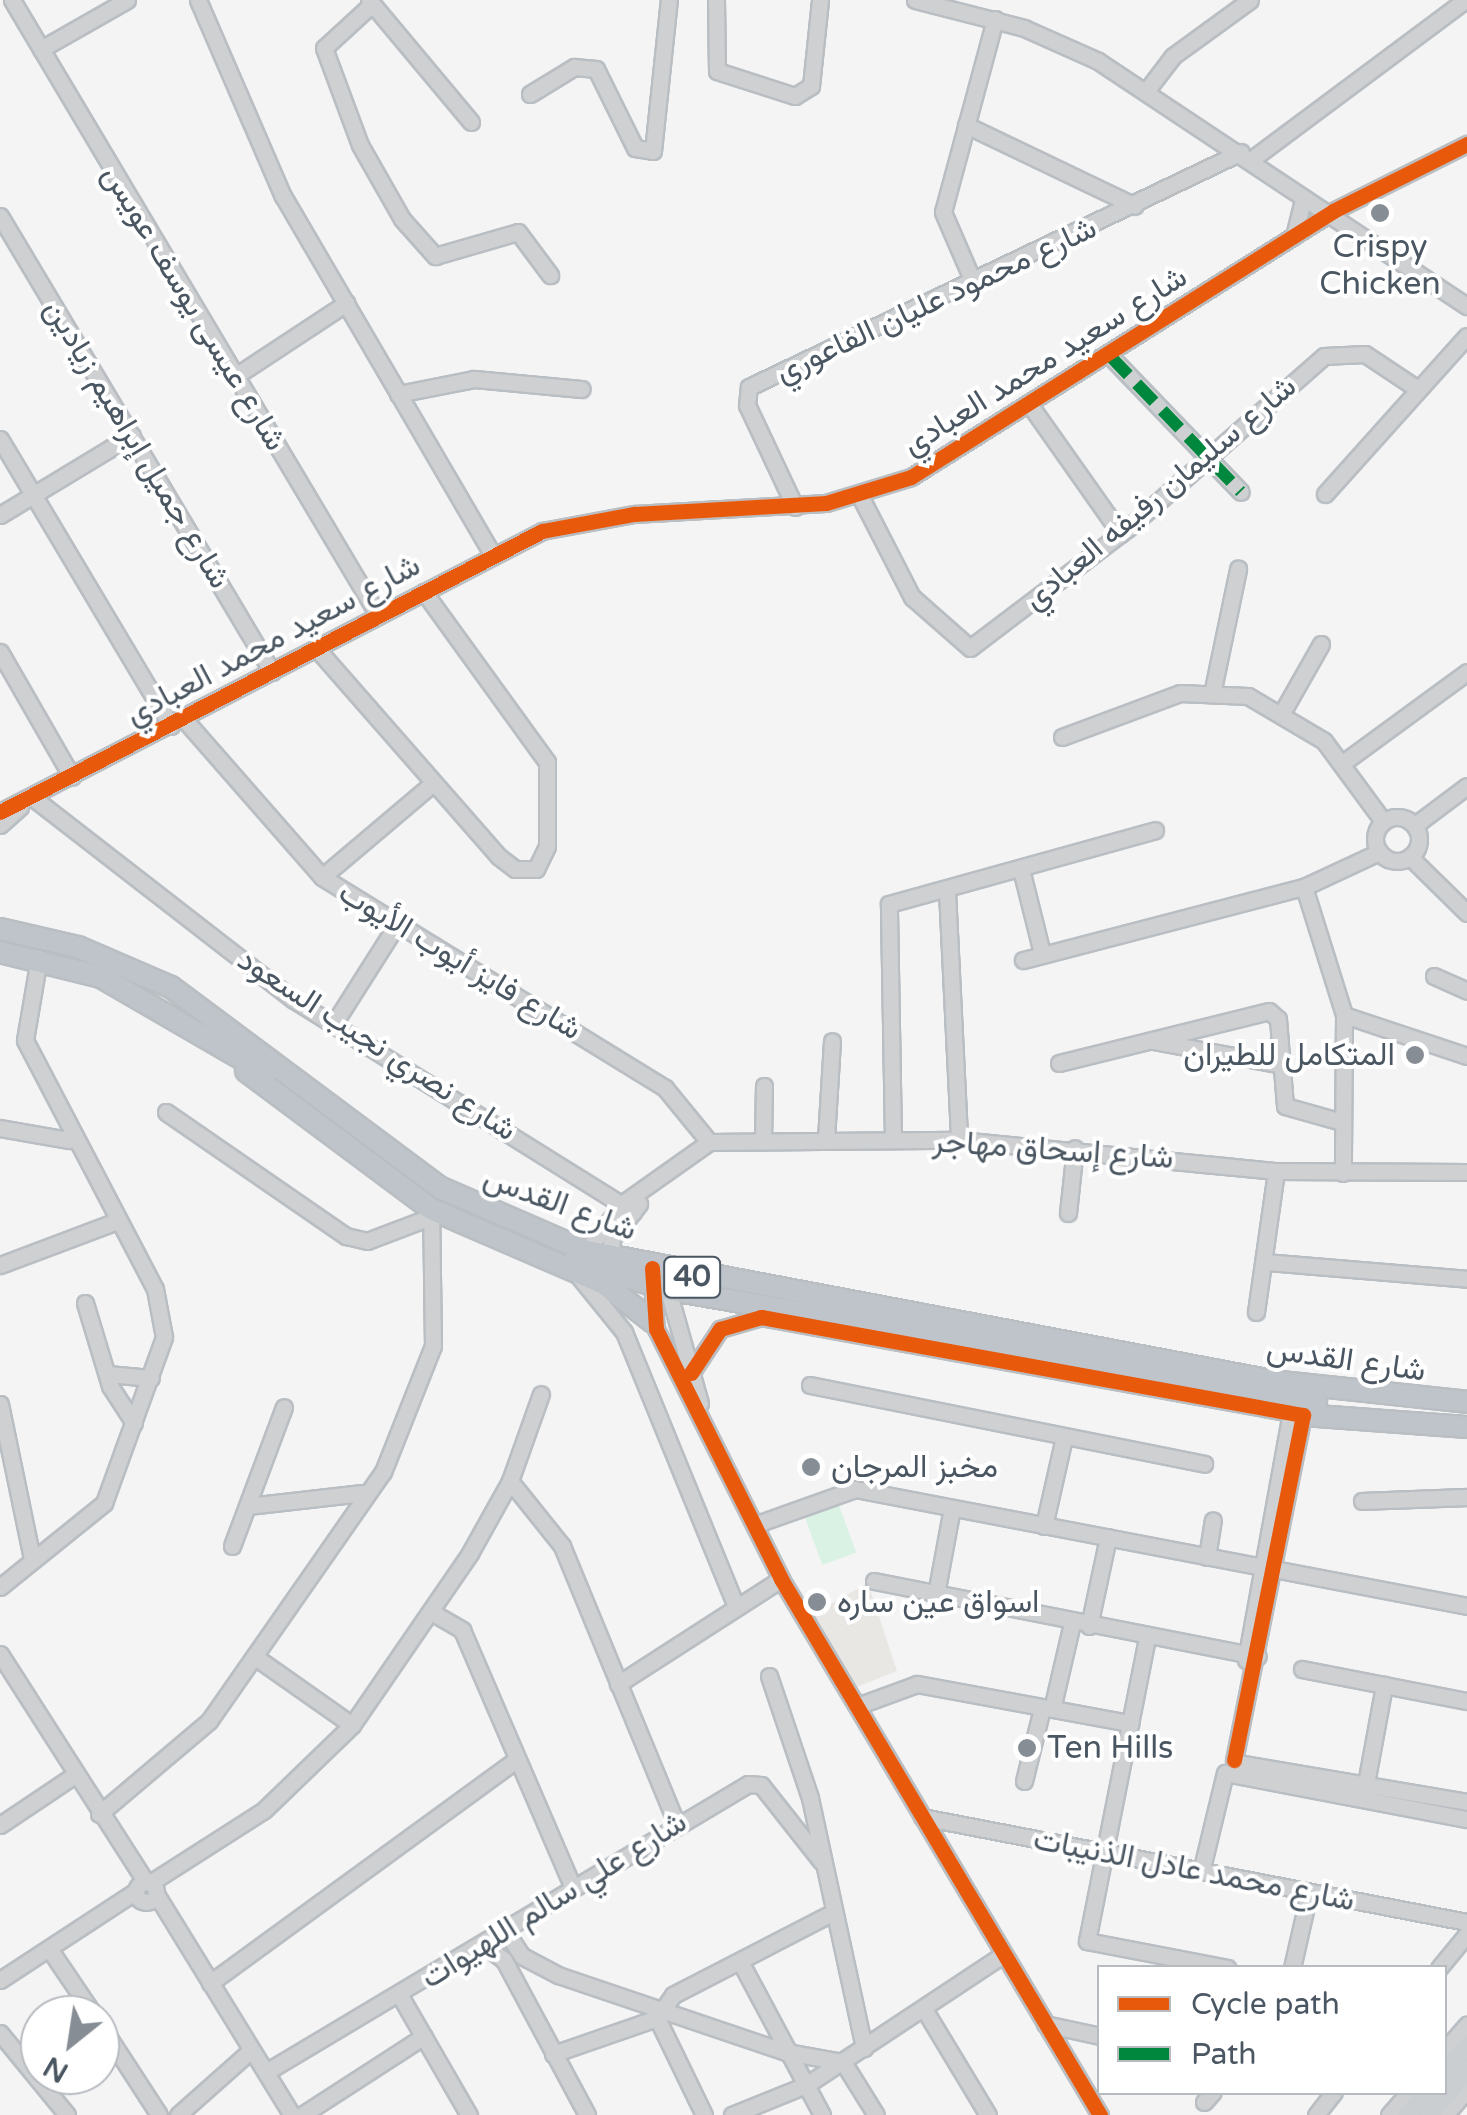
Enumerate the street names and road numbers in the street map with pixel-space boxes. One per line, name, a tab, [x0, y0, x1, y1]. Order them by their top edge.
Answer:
street label: شارع عيسى يوسف عويس	[93, 158, 295, 458]
street label: شارع محمود عليان الفاعوري	[769, 209, 1103, 391]
street label: شارع سعيد محمد العبادي	[896, 258, 1194, 464]
street label: شارع جميل إبراهيم زيادين	[35, 292, 239, 596]
street label: شارع سليمان رفيفه العبادي	[1016, 368, 1304, 618]
street label: شارع سعيد محمد العبادي	[119, 546, 427, 734]
street label: شارع فايز أيوب الأيوب	[332, 873, 588, 1049]
street label: شارع نصري نجيب السعود	[230, 940, 524, 1150]
street label: شارع إسحاق مهاجر	[931, 1122, 1175, 1178]
street label: شارع القدس	[478, 1159, 642, 1249]
road number: 40	[662, 1252, 722, 1302]
street label: شارع القدس	[1264, 1330, 1428, 1390]
street label: شارع علي سالم اللهيوات	[414, 1803, 694, 1997]
street label: شارع محمد عادل الذنيبات	[1030, 1820, 1358, 1920]

